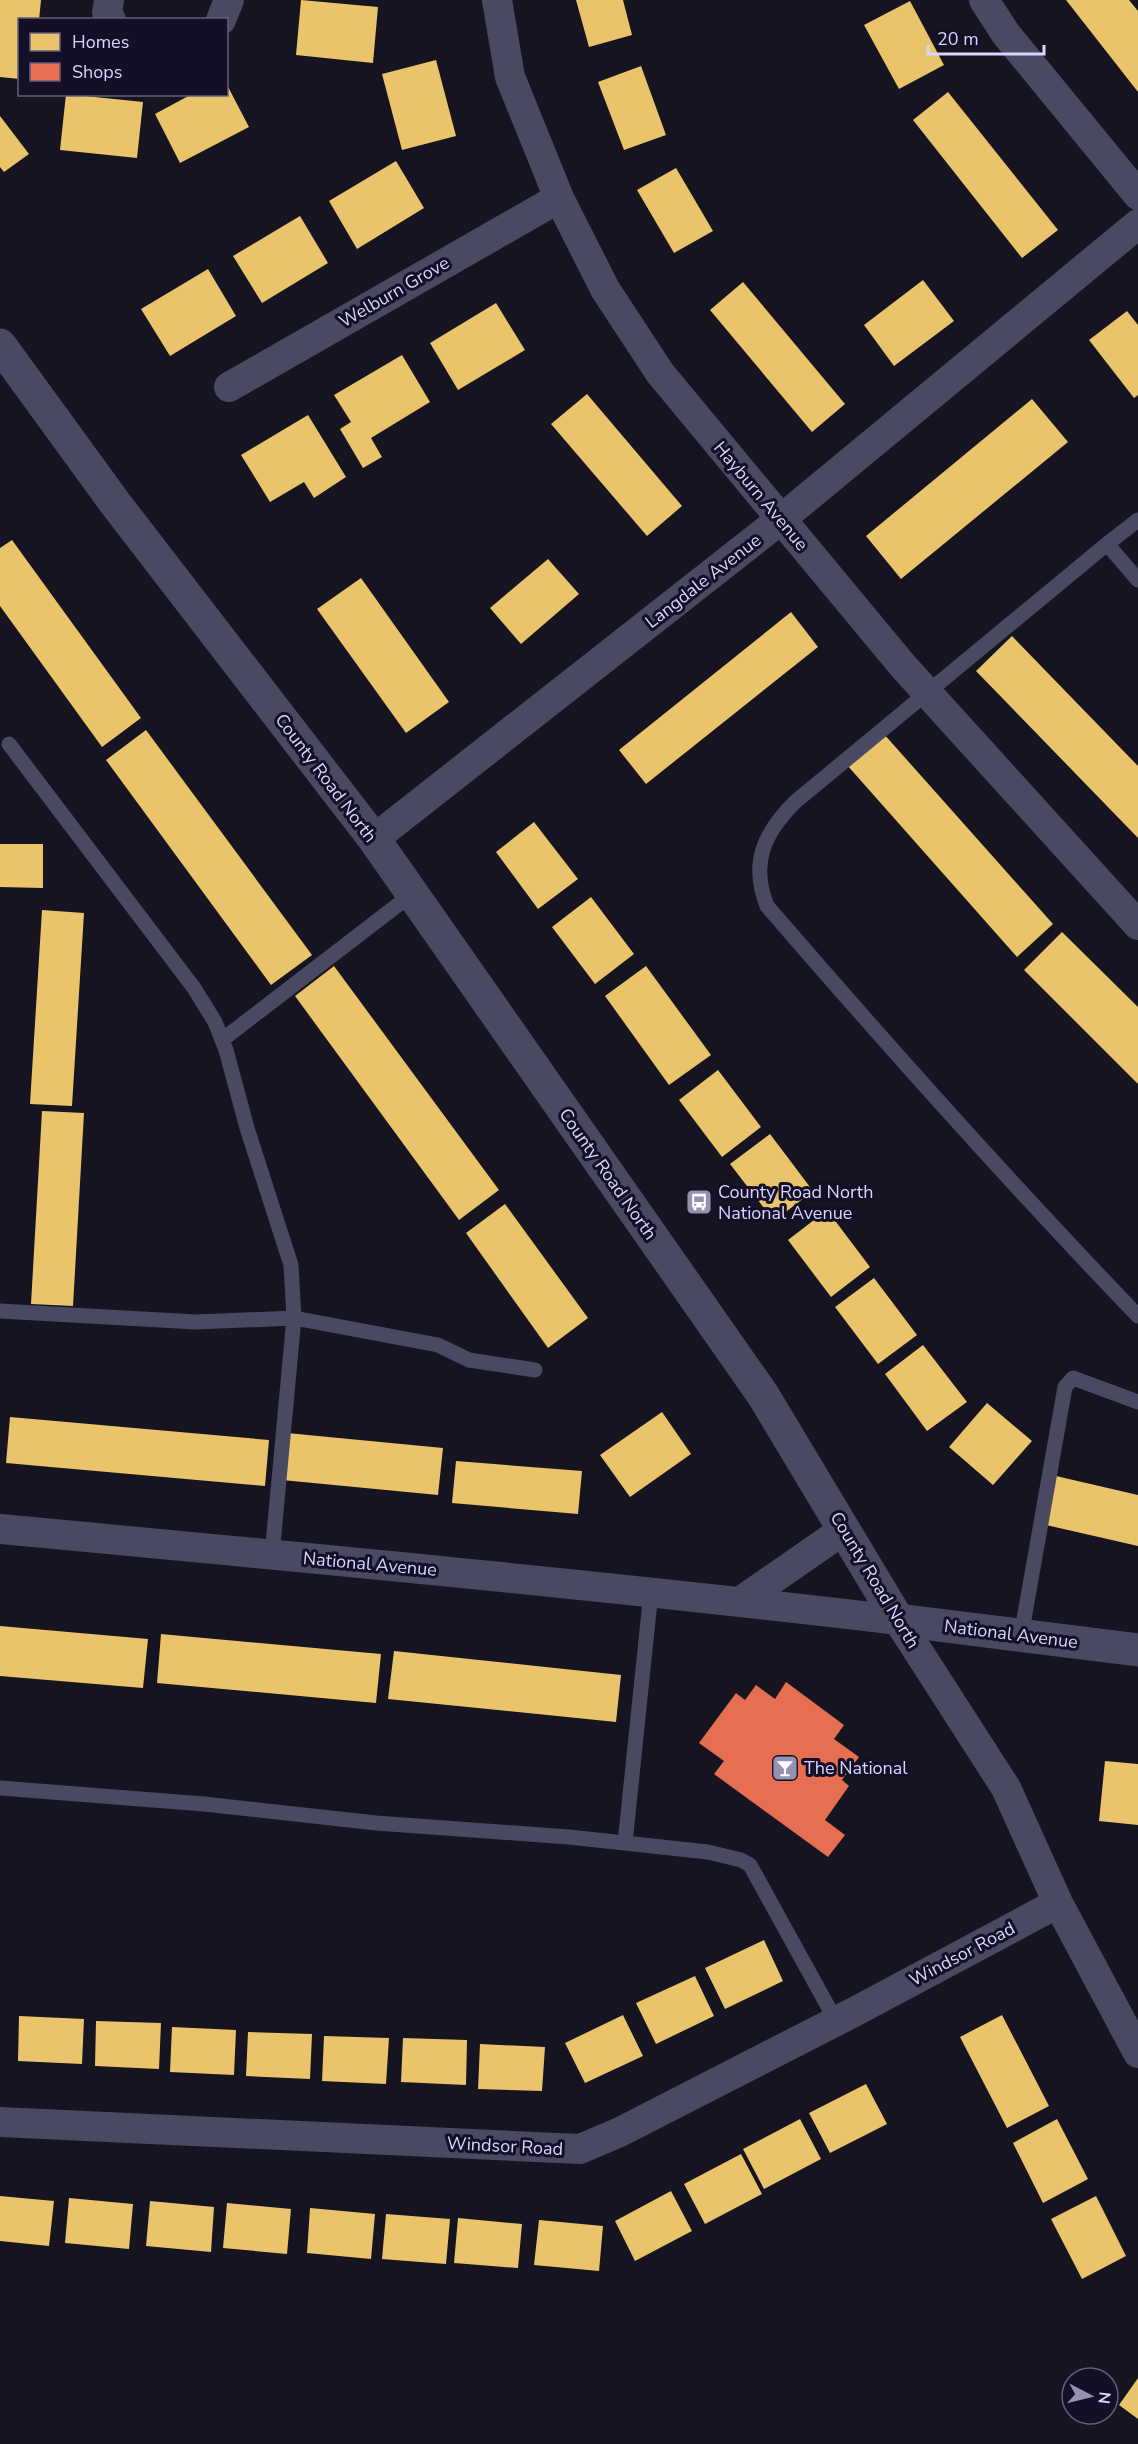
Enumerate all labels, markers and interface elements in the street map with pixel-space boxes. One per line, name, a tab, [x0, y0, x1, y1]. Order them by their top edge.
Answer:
legend	[18, 18, 228, 96]
scale bar	[928, 18, 1044, 56]
text: 20 m	[937, 27, 979, 51]
text: Homes	[72, 30, 129, 54]
text: Shops	[72, 60, 122, 84]
street label: Welburn Grove	[335, 251, 453, 333]
street label: Hayburn Avenue	[708, 436, 814, 556]
street label: Langdale Avenue	[640, 528, 766, 634]
street label: County Road North	[270, 709, 382, 847]
street label: County Road North	[554, 1103, 662, 1245]
place label: County Road North National Avenue	[718, 1180, 873, 1225]
bus stop icon: County Road North National Avenue	[684, 1187, 714, 1217]
street label: County Road North	[825, 1507, 925, 1653]
street label: National Avenue	[302, 1546, 438, 1582]
street label: National Avenue	[943, 1614, 1079, 1654]
bar icon: The National	[770, 1753, 800, 1783]
place label: The National	[804, 1756, 908, 1780]
street label: Windsor Road	[905, 1916, 1019, 1992]
street label: Windsor Road	[446, 2131, 564, 2161]
north arrow	[1060, 2366, 1120, 2426]
text: N	[1092, 2390, 1116, 2405]

